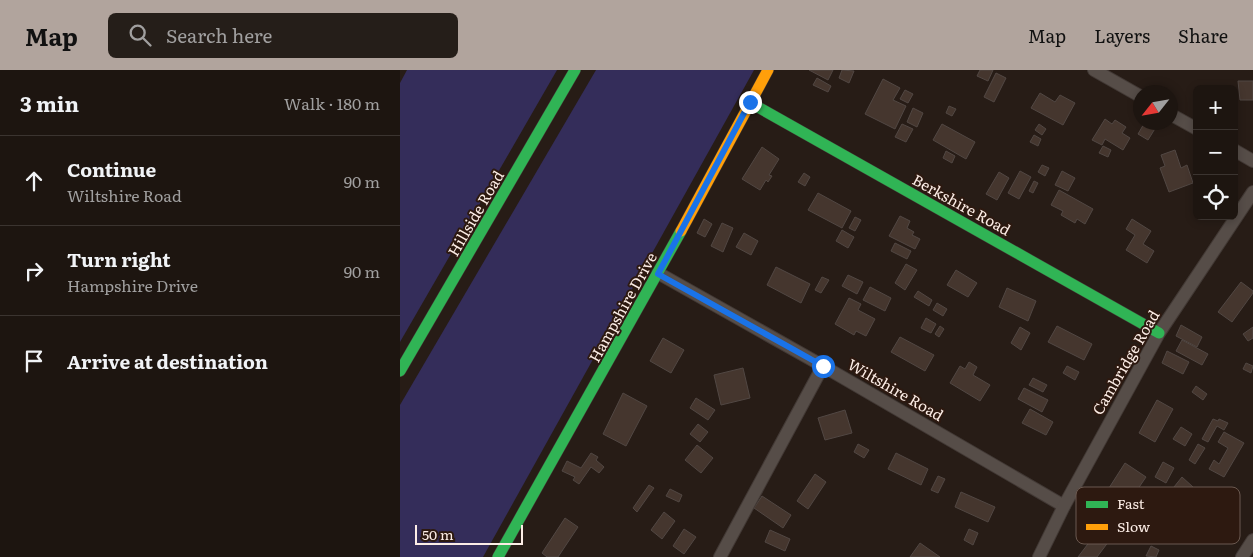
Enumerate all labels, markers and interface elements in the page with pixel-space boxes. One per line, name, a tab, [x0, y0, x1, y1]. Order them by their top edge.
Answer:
search box	[108, 13, 458, 58]
text: Map	[25, 18, 78, 53]
icon: search	[126, 21, 154, 49]
text: Search here	[166, 21, 272, 49]
text: Map	[1028, 22, 1066, 49]
text: Layers	[1094, 22, 1150, 49]
text: Share	[1178, 22, 1228, 49]
north arrow	[1133, 85, 1178, 130]
map controls	[1193, 85, 1238, 220]
button: +	[1193, 85, 1238, 130]
text: 3 min	[20, 87, 79, 118]
text: Walk · 180 m	[284, 91, 380, 115]
route end	[739, 91, 762, 114]
button: −	[1193, 130, 1238, 175]
text: Continue	[67, 155, 156, 183]
street label: Hillside Road	[441, 166, 509, 260]
icon: ahead	[20, 167, 48, 195]
street label: Berkshire Road	[909, 167, 1015, 241]
text: 90 m	[344, 169, 380, 193]
button: locate	[1193, 175, 1238, 220]
text: Wiltshire Road	[67, 183, 182, 207]
text: Turn right	[67, 245, 171, 273]
street label: Hampshire Drive	[582, 248, 662, 366]
icon: right	[20, 257, 48, 285]
text: 90 m	[344, 259, 380, 283]
text: Hampshire Drive	[67, 273, 198, 297]
street label: Cambridge Road	[1086, 305, 1164, 419]
icon: arrive	[20, 347, 48, 375]
text: Arrive at destination	[67, 347, 268, 375]
street label: Wiltshire Road	[844, 352, 948, 426]
route start	[812, 355, 835, 378]
legend	[1076, 487, 1240, 544]
text: Fast	[1117, 493, 1145, 513]
text: Slow	[1117, 516, 1150, 536]
scale bar	[415, 522, 522, 545]
text: 50 m	[422, 524, 454, 544]

